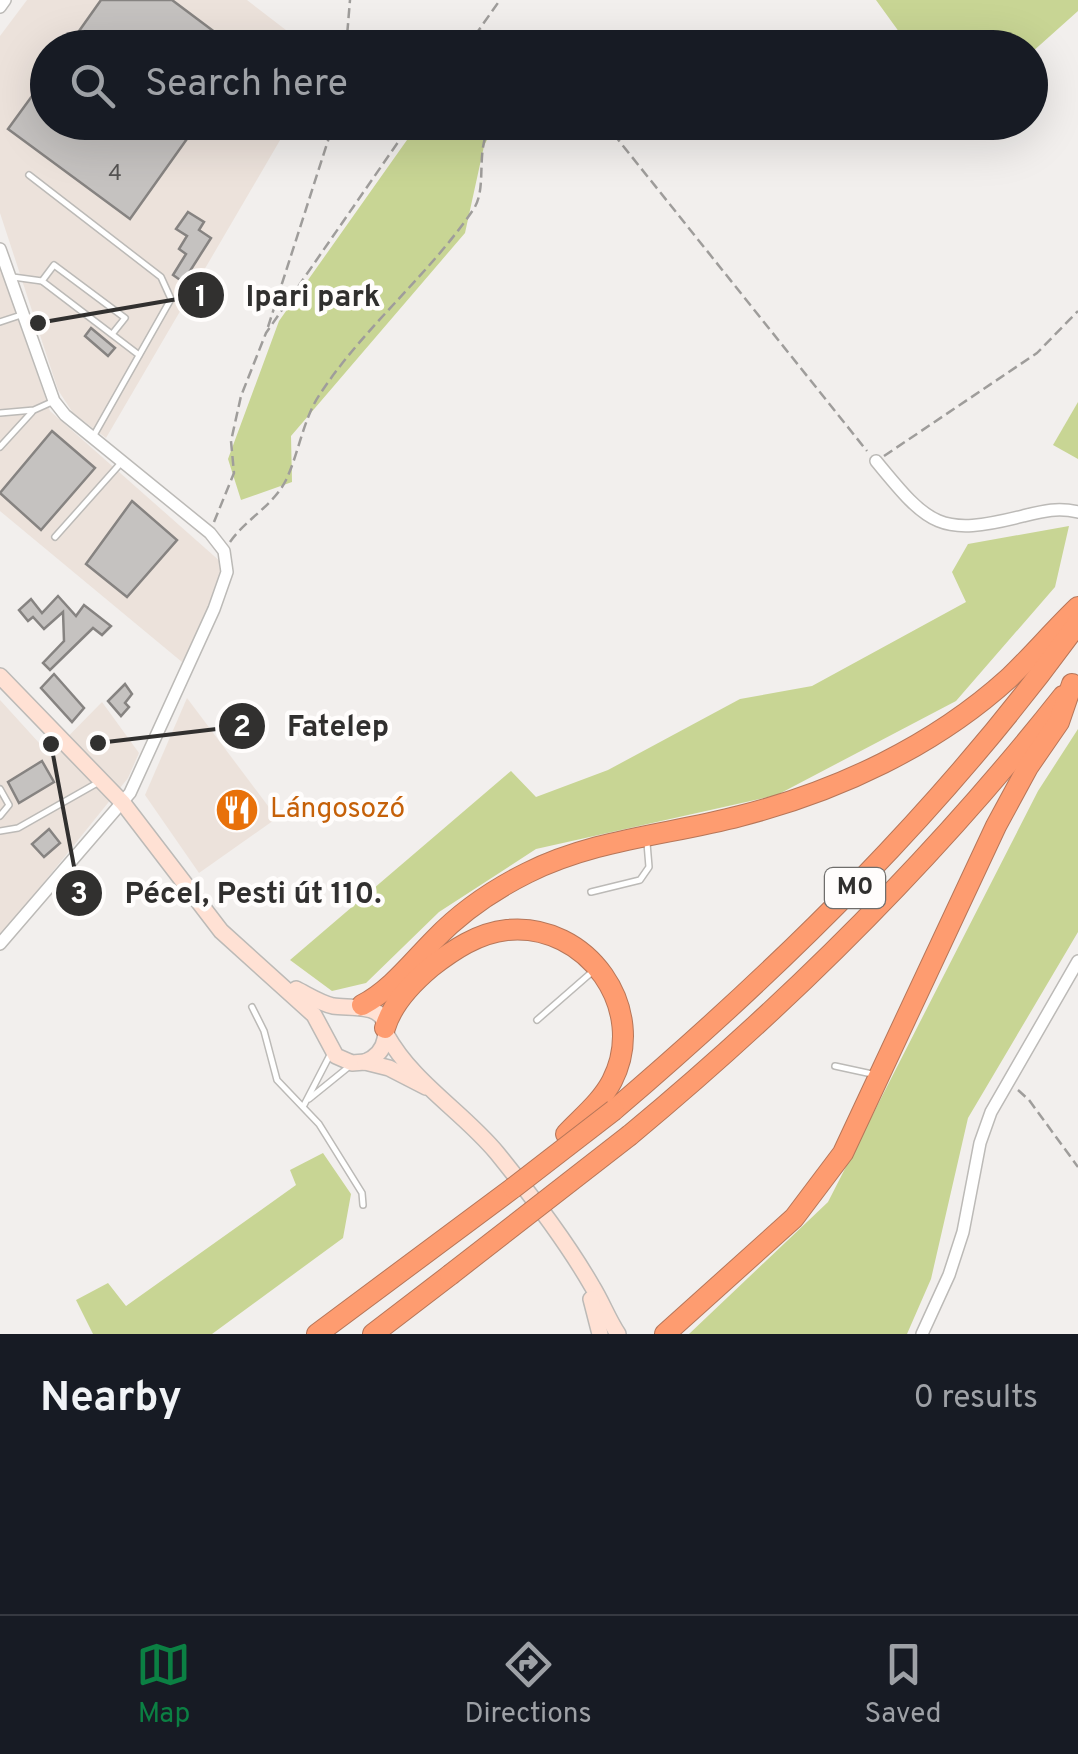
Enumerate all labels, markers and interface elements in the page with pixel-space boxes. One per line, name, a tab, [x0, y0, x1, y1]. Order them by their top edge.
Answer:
search box	[30, 30, 1048, 140]
icon: search	[65, 58, 120, 113]
text: Search here	[145, 61, 348, 110]
house number: 4	[108, 161, 122, 188]
callout: Ipari park	[176, 265, 401, 325]
text: 1	[195, 280, 207, 317]
text: Ipari park	[246, 280, 381, 317]
callout: Fatelep	[217, 696, 409, 756]
text: 2	[233, 710, 251, 747]
text: Fatelep	[287, 710, 389, 747]
restaurant icon: Lángosozó	[214, 787, 260, 833]
place label: Lángosozó	[270, 792, 405, 828]
callout: Pécel, Pesti út 110.	[54, 863, 401, 923]
road number: M0	[825, 868, 885, 908]
text: 3	[70, 877, 88, 914]
text: Pécel, Pesti út 110.	[125, 877, 381, 914]
text: Nearby	[40, 1373, 182, 1426]
text: 0 results	[913, 1379, 1038, 1419]
tab: Map	[136, 1637, 191, 1733]
tab: Directions	[464, 1637, 592, 1733]
tab: Saved	[865, 1637, 942, 1733]

